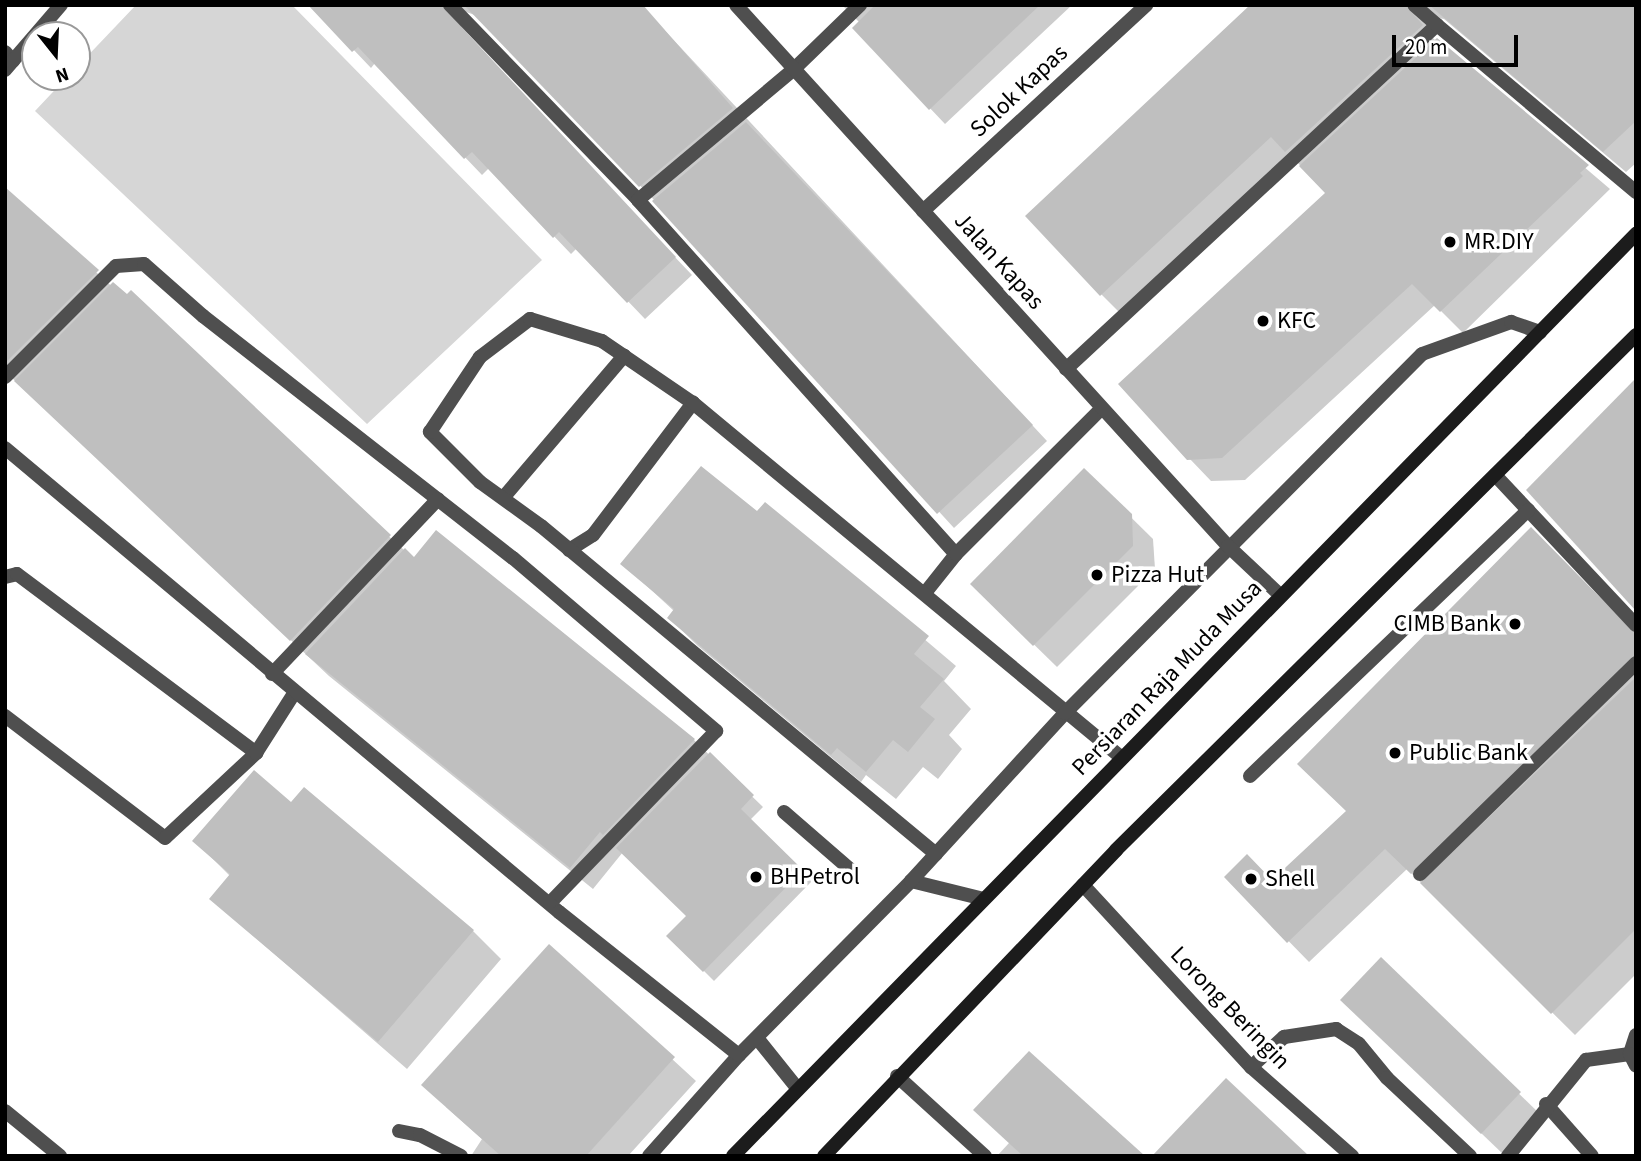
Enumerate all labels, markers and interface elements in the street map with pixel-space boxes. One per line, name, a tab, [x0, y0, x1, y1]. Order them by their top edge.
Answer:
north arrow	[21, 21, 91, 91]
scale bar	[1396, 21, 1522, 65]
text: 20 m	[1405, 32, 1447, 62]
street label: Solok Kapas	[964, 39, 1074, 143]
text: N	[52, 60, 72, 89]
street label: Jalan Kapas	[948, 206, 1050, 316]
place label: MR.DIY	[1464, 228, 1534, 256]
marker: MR.DIY	[1442, 234, 1458, 250]
place label: KFC	[1277, 307, 1316, 335]
marker: KFC	[1255, 313, 1271, 329]
place label: Pizza Hut	[1111, 561, 1204, 589]
marker: Pizza Hut	[1089, 567, 1105, 583]
street label: Persiaran Raja Muda Musa	[1066, 574, 1268, 782]
place label: CIMB Bank	[1393, 610, 1501, 638]
marker: CIMB Bank	[1507, 616, 1523, 632]
place label: Public Bank	[1409, 739, 1528, 767]
marker: Public Bank	[1387, 745, 1403, 761]
place label: BHPetrol	[770, 863, 860, 891]
place label: Shell	[1265, 865, 1315, 893]
marker: BHPetrol	[748, 869, 764, 885]
marker: Shell	[1243, 871, 1259, 887]
street label: Lorong Beringin	[1164, 940, 1296, 1076]

